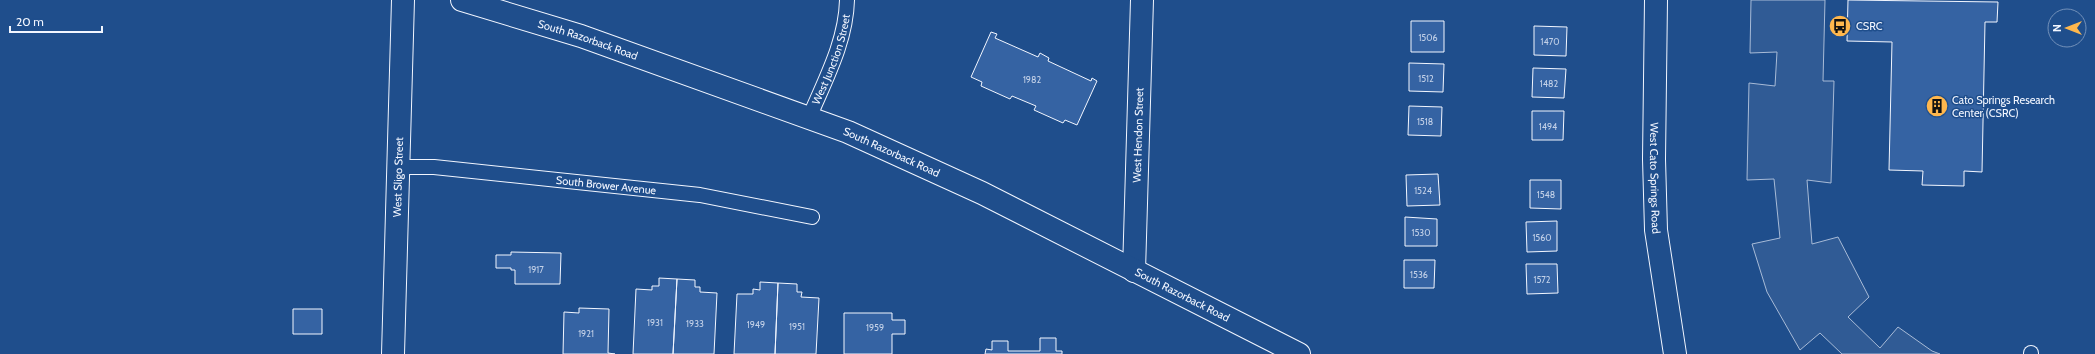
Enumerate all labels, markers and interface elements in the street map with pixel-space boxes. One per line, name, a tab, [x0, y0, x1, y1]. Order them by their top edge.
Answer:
scale bar	[10, 8, 102, 34]
north arrow	[2047, 8, 2087, 48]
street label: West Junction Street	[809, 13, 853, 107]
bus stop icon: CSRC	[1827, 13, 1853, 39]
text: 20 m	[16, 14, 44, 29]
street label: South Razorback Road	[536, 16, 640, 63]
place label: CSRC	[1856, 19, 1883, 33]
text: N	[2050, 24, 2064, 32]
house number: 1506	[1418, 32, 1438, 43]
house number: 1470	[1541, 36, 1559, 47]
house number: 1512	[1418, 73, 1434, 84]
house number: 1982	[1023, 74, 1041, 85]
house number: 1482	[1540, 78, 1558, 89]
street label: West Hendon Street	[1130, 87, 1146, 183]
building icon: Cato Springs Research Center (CSRC)	[1924, 93, 1950, 119]
place label: Cato Springs Research Center (CSRC)	[1952, 93, 2055, 120]
house number: 1518	[1417, 116, 1433, 127]
house number: 1494	[1539, 121, 1557, 132]
street label: West Cato Springs Road	[1647, 122, 1663, 235]
street label: South Razorback Road	[842, 124, 942, 180]
street label: West Sligo Street	[390, 137, 406, 217]
street label: South Brower Avenue	[555, 173, 657, 197]
house number: 1524	[1414, 185, 1432, 196]
house number: 1548	[1537, 189, 1555, 200]
house number: 1530	[1412, 227, 1430, 238]
house number: 1560	[1532, 232, 1552, 243]
house number: 1917	[528, 264, 544, 275]
street label: South Razorback Road	[1133, 265, 1232, 325]
house number: 1536	[1410, 269, 1428, 280]
house number: 1572	[1533, 274, 1551, 285]
house number: 1931	[647, 317, 663, 328]
house number: 1933	[686, 318, 704, 329]
house number: 1949	[747, 319, 765, 330]
house number: 1951	[789, 321, 805, 332]
house number: 1959	[866, 322, 884, 333]
house number: 1921	[578, 328, 594, 339]

